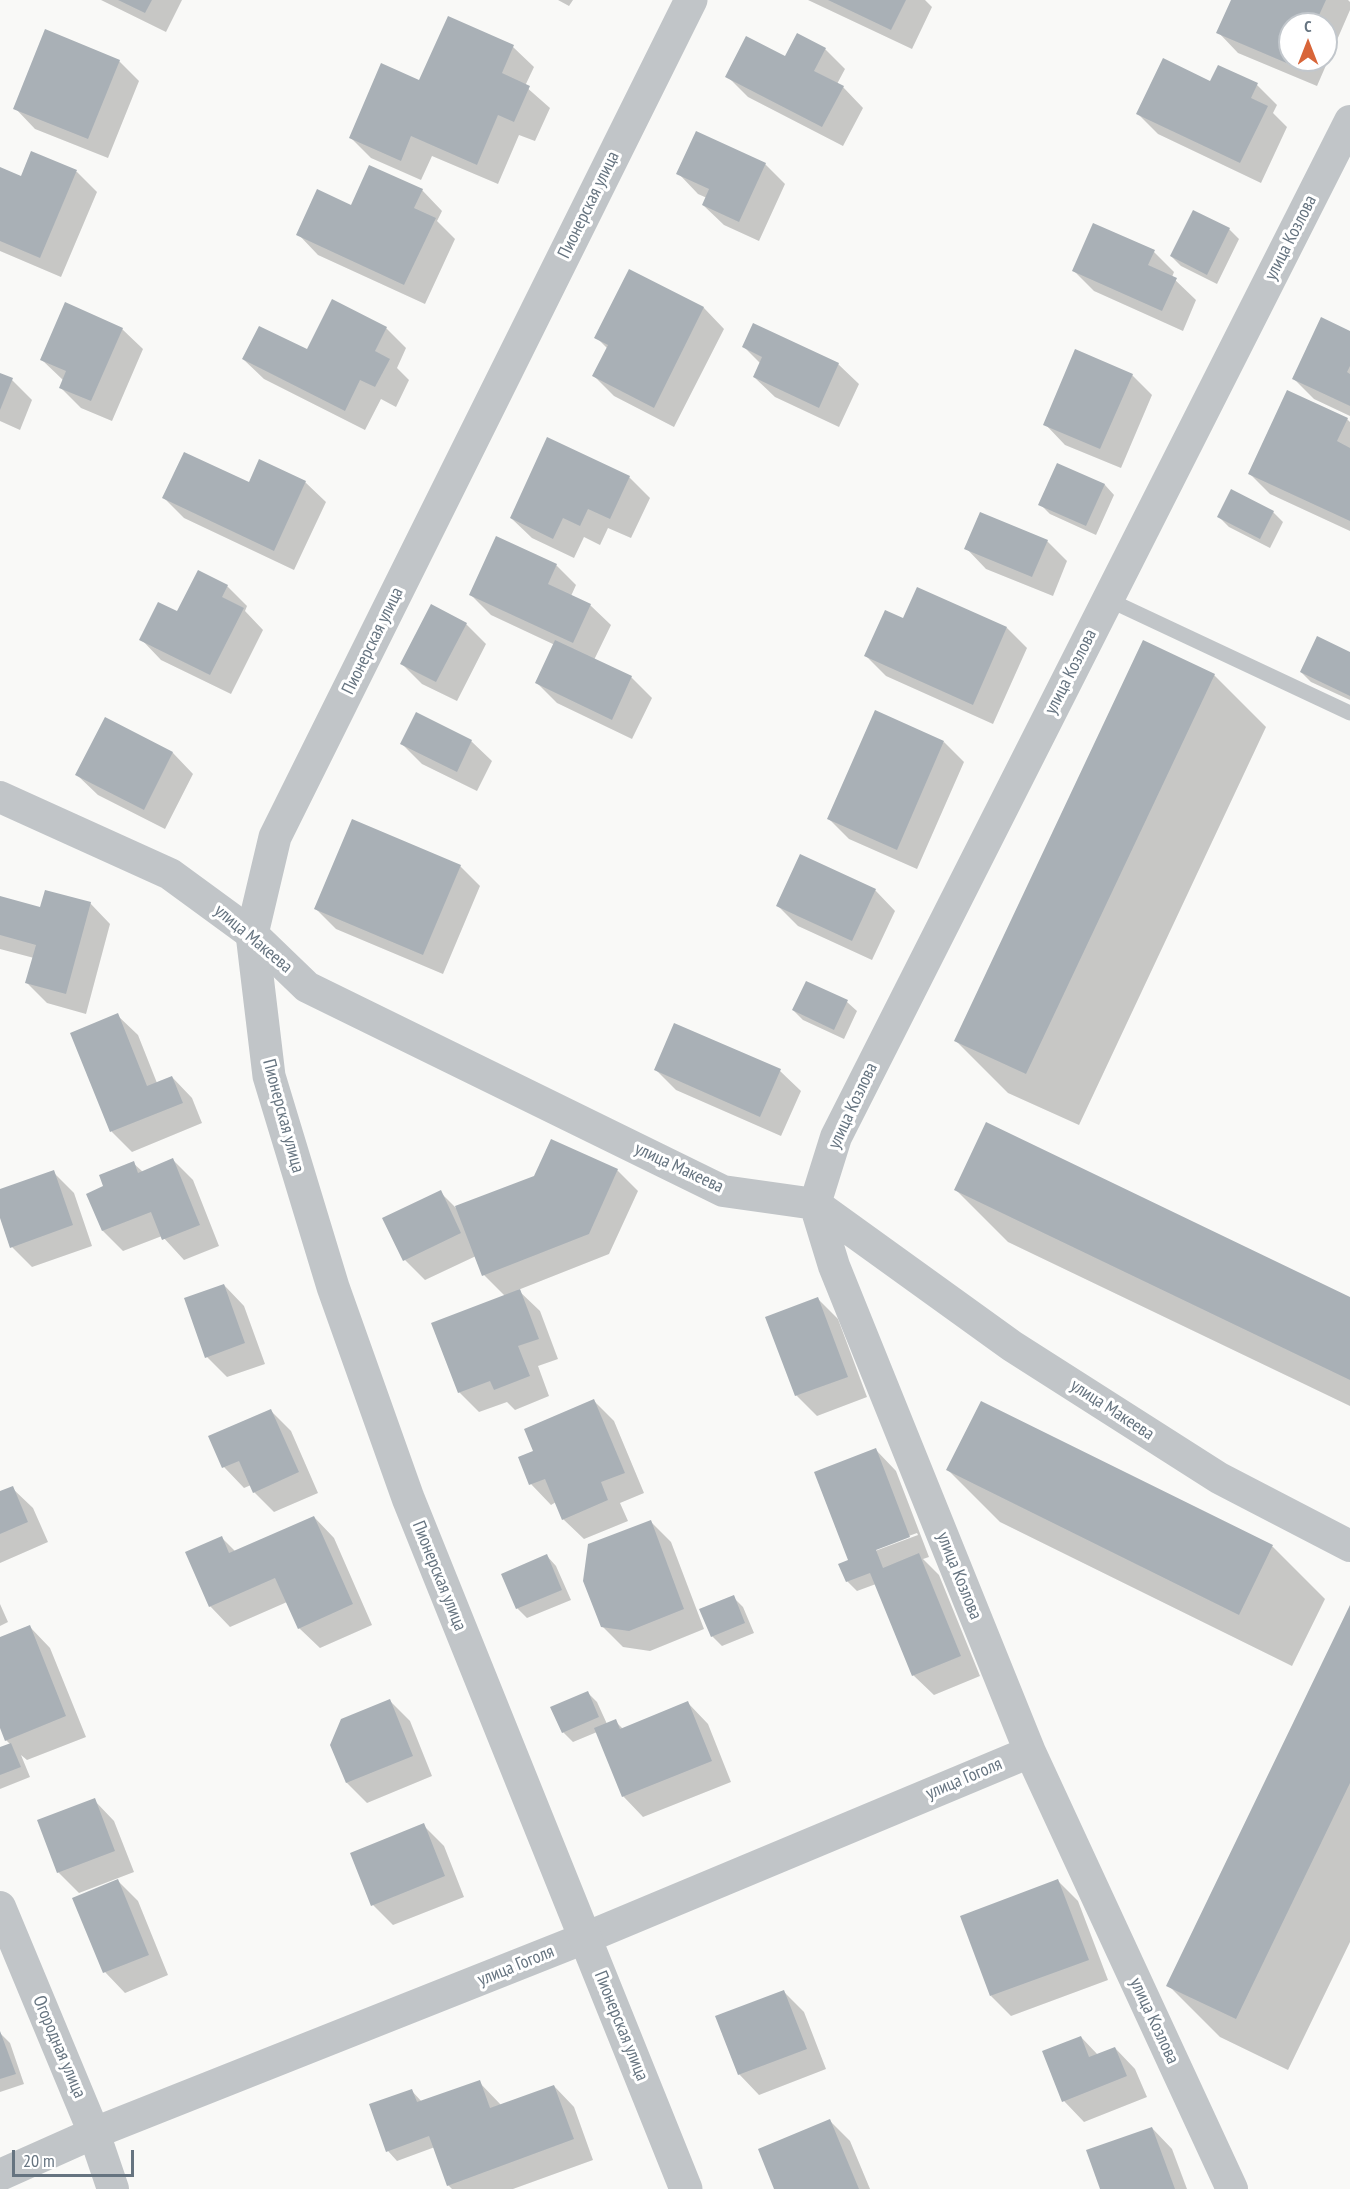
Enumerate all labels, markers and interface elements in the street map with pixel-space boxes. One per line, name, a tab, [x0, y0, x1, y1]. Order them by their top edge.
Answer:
north arrow	[1278, 12, 1338, 72]
text: С	[1304, 16, 1312, 36]
street label: Пионерская улица	[554, 148, 624, 262]
street label: улица Козлова	[1260, 192, 1322, 284]
street label: Пионерская улица	[338, 584, 408, 698]
street label: улица Козлова	[1040, 626, 1102, 718]
street label: улица Макеева	[210, 900, 296, 978]
street label: Пионерская улица	[257, 1057, 309, 1175]
street label: улица Козлова	[824, 1060, 882, 1152]
street label: улица Макеева	[631, 1138, 727, 1198]
street label: улица Макеева	[1066, 1375, 1158, 1445]
street label: Пионерская улица	[407, 1518, 471, 1634]
street label: улица Козлова	[932, 1529, 986, 1623]
street label: улица Гоголя	[923, 1753, 1005, 1805]
street label: улица Гоголя	[475, 1941, 557, 1991]
street label: Пионерская улица	[589, 1968, 653, 2084]
street label: улица Козлова	[1125, 1975, 1183, 2067]
street label: Огородная улица	[28, 1993, 90, 2101]
scale bar	[15, 2138, 136, 2176]
text: 20 m	[23, 2149, 55, 2172]

